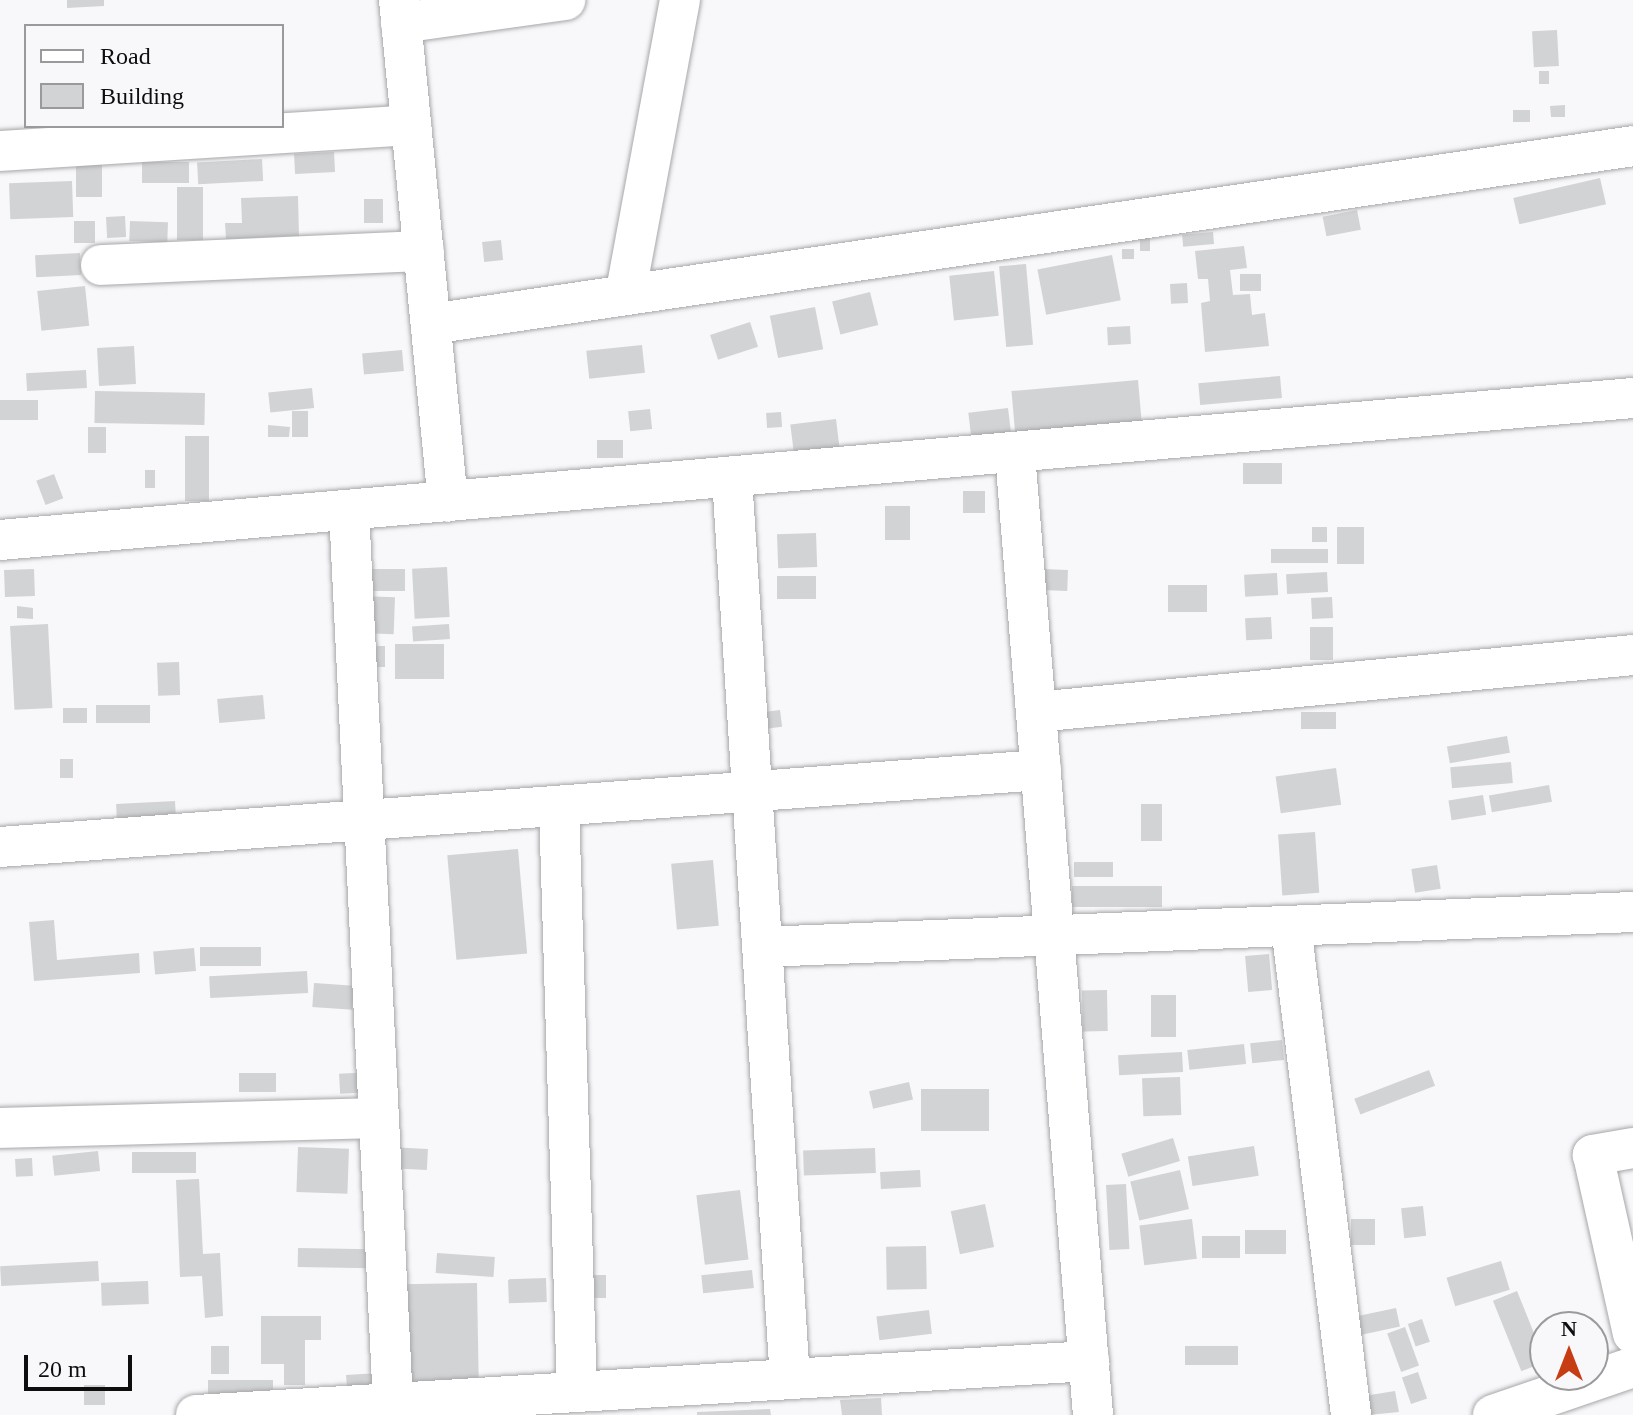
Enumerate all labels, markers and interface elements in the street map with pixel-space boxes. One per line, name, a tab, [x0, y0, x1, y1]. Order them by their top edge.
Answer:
legend	[24, 24, 284, 128]
text: Road	[100, 43, 151, 69]
text: Building	[100, 83, 184, 109]
north arrow	[1529, 1311, 1609, 1391]
text: N	[1561, 1316, 1577, 1341]
scale bar	[28, 1339, 136, 1389]
text: 20 m	[38, 1356, 87, 1382]

